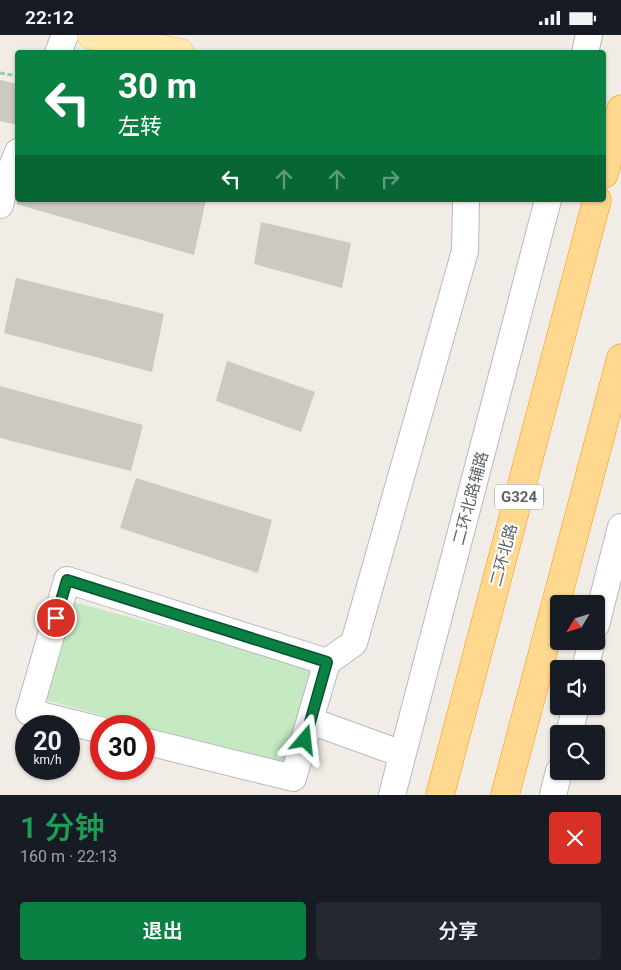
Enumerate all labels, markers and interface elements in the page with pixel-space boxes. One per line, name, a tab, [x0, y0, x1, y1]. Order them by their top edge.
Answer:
text: 22:12	[25, 6, 74, 29]
text: 30 m	[118, 66, 197, 107]
icon: left	[35, 70, 100, 135]
text: 左转	[118, 114, 162, 139]
icon: left	[217, 165, 245, 193]
icon: ahead	[270, 165, 298, 193]
icon: ahead	[323, 165, 351, 193]
icon: right	[376, 165, 404, 193]
street label: 二环北路辅路	[449, 449, 492, 547]
road number: G324	[495, 485, 543, 509]
street label: 二环北路	[486, 522, 521, 589]
north arrow	[550, 595, 605, 650]
map controls	[550, 595, 605, 780]
pin	[35, 597, 77, 639]
icon: arrive	[42, 604, 70, 632]
button: sound	[550, 660, 605, 715]
position arrow	[278, 713, 330, 765]
speed limit sign: 30	[90, 715, 155, 780]
button: search	[550, 725, 605, 780]
text: 20	[33, 727, 62, 756]
text: km/h	[33, 753, 62, 767]
text: 1 分钟	[20, 810, 105, 845]
button: close	[549, 812, 601, 864]
text: 160 m · 22:13	[20, 847, 117, 866]
button: 退出	[20, 902, 306, 960]
button: 分享	[316, 902, 601, 960]

